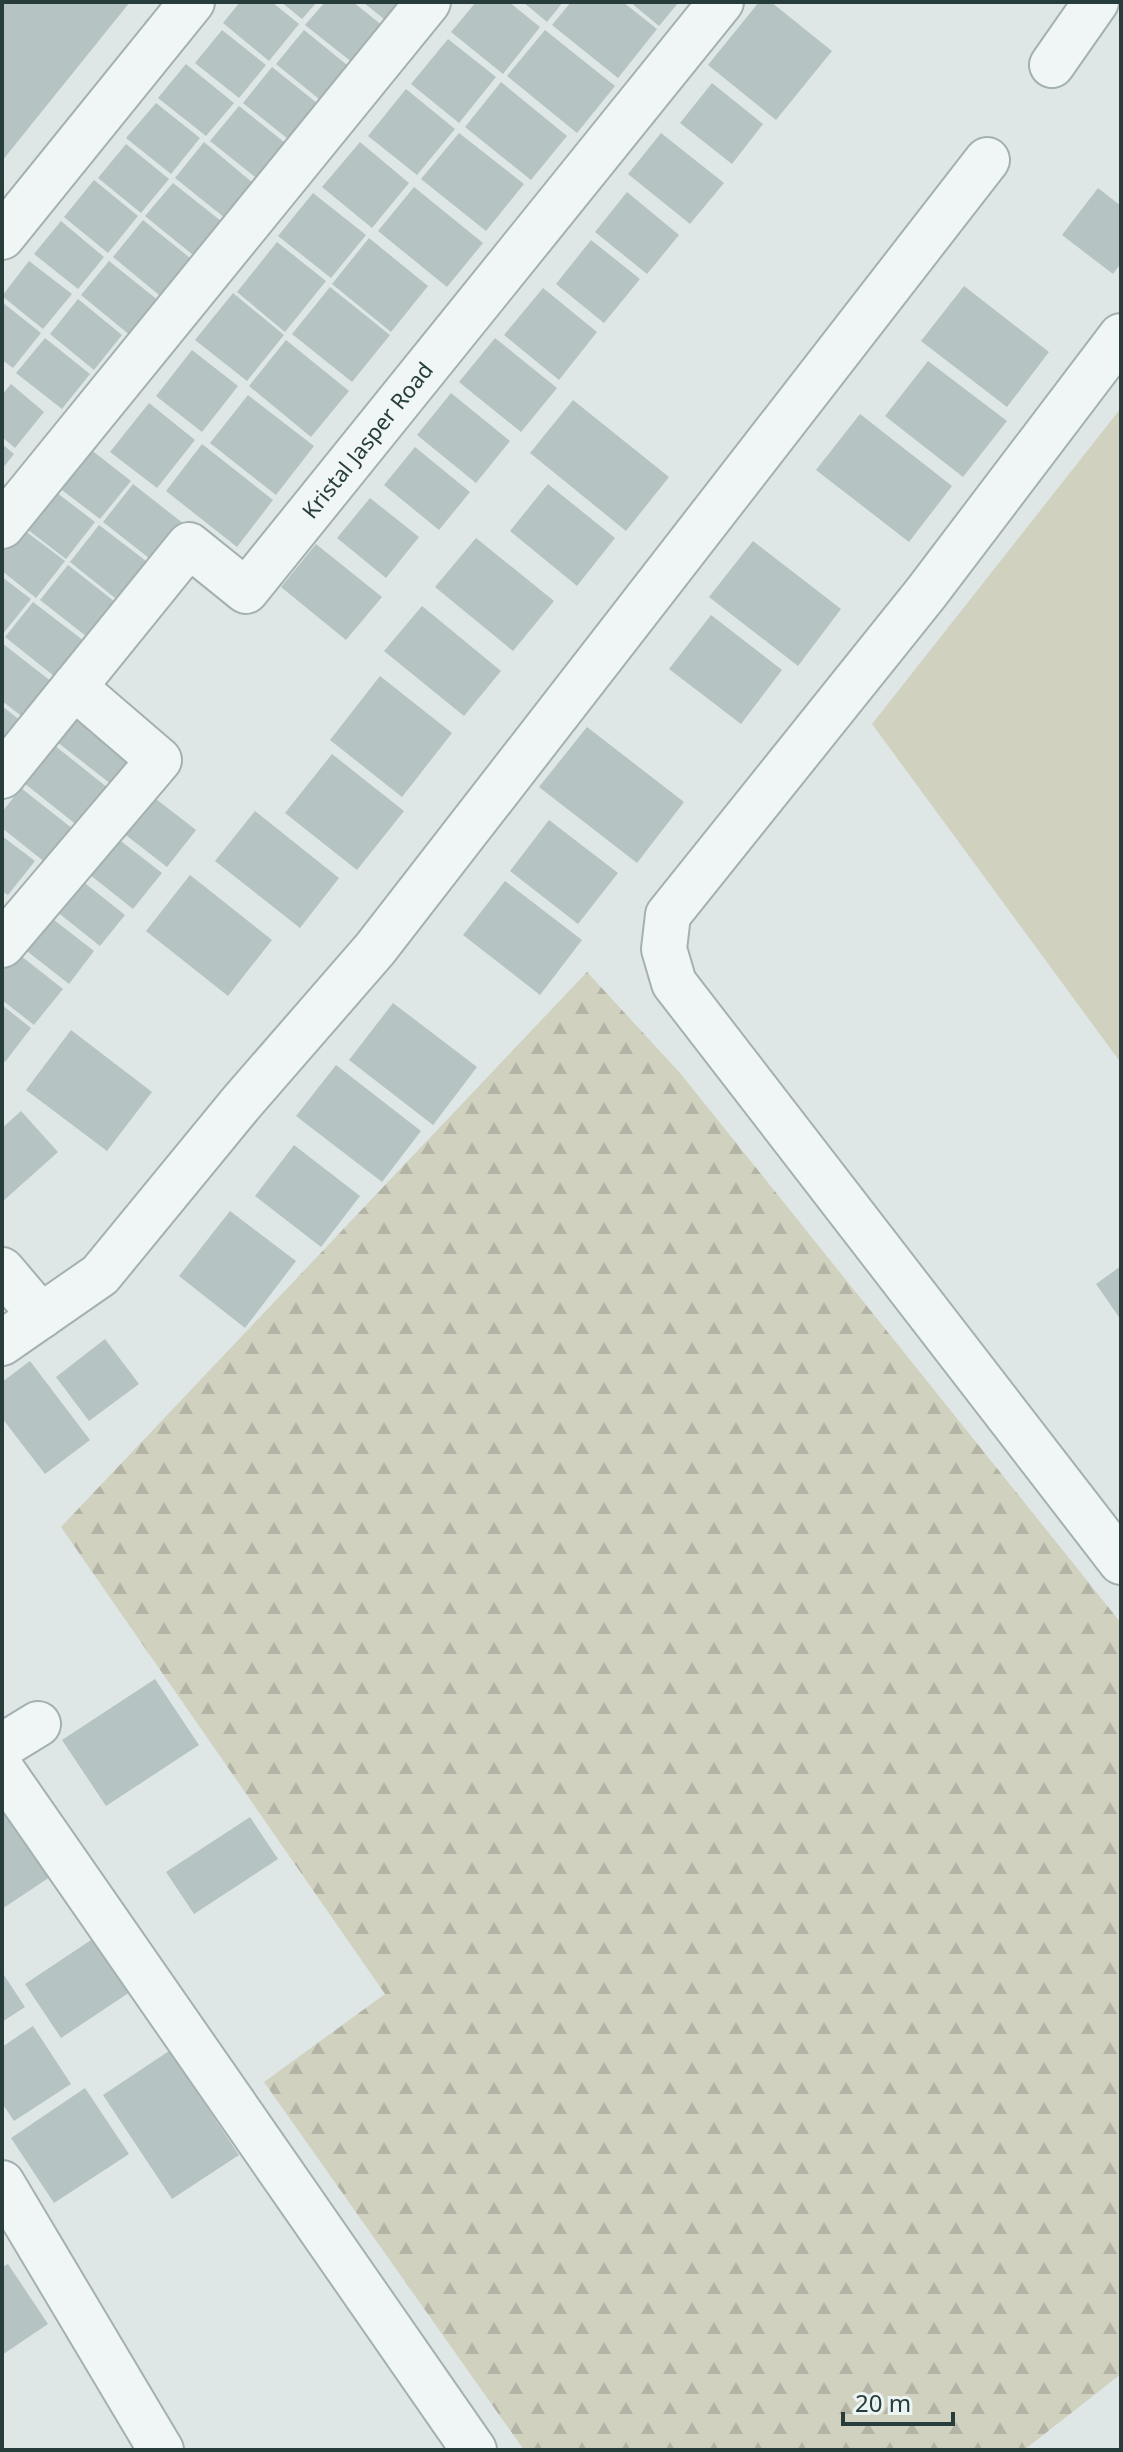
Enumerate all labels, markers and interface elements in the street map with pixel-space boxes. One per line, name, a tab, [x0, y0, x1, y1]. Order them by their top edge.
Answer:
street label: Kristal Jasper Road	[294, 355, 439, 524]
scale bar	[843, 2376, 953, 2426]
text: 20 m	[855, 2386, 911, 2419]

